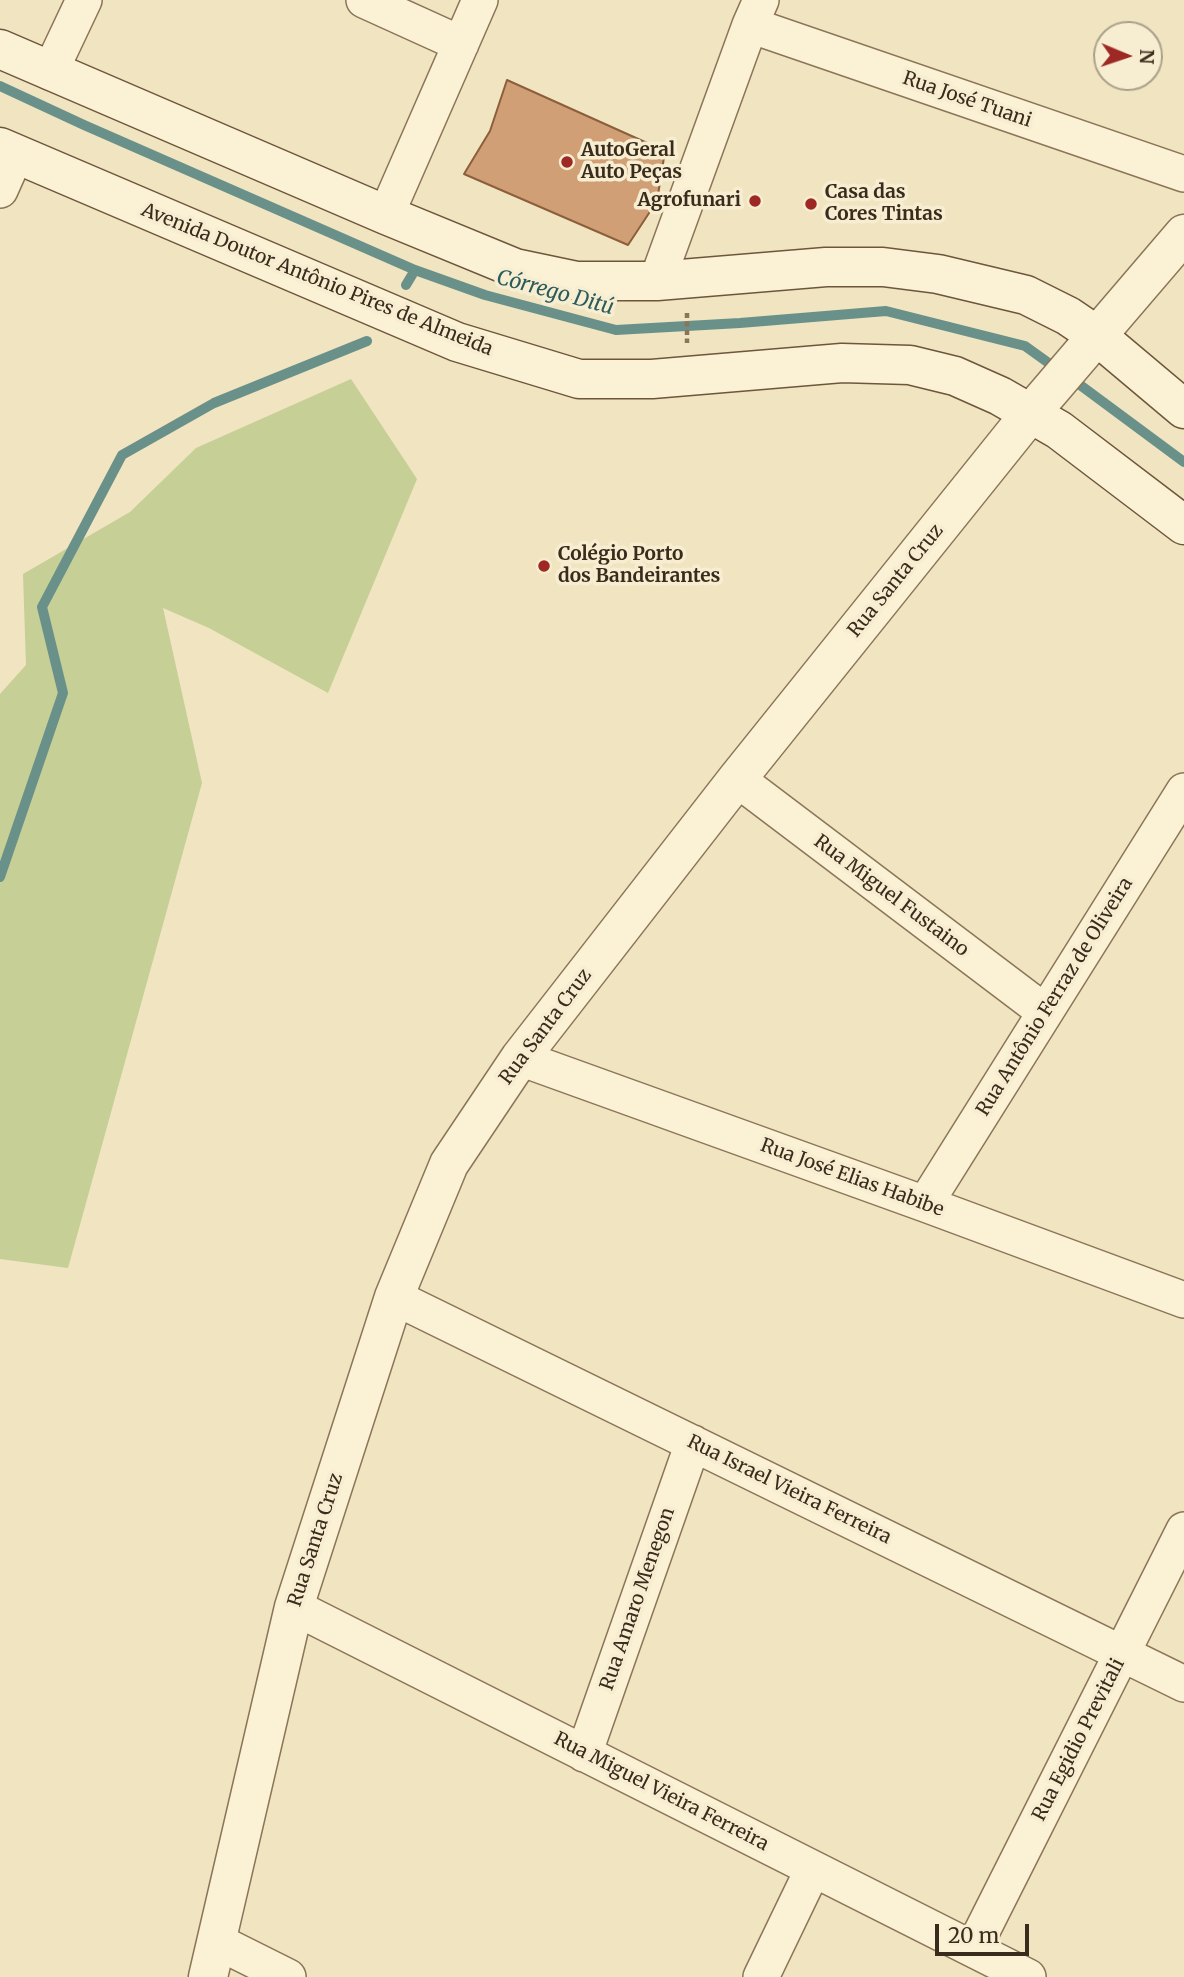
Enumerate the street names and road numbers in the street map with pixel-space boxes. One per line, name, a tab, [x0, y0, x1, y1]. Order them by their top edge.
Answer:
street label: Rua José Tuani	[899, 67, 1035, 133]
street label: Avenida Doutor Antônio Pires de Almeida	[138, 199, 496, 361]
street label: Rua Santa Cruz	[843, 520, 949, 642]
street label: Rua Miguel Fustaino	[809, 830, 973, 962]
street label: Rua Antônio Ferraz de Oliveira	[972, 874, 1138, 1120]
street label: Rua Santa Cruz	[495, 965, 597, 1089]
street label: Rua José Elias Habibe	[757, 1134, 947, 1222]
street label: Rua Israel Vieira Ferreira	[683, 1431, 895, 1549]
street label: Rua Santa Cruz	[284, 1470, 348, 1610]
street label: Rua Amaro Menegon	[596, 1505, 680, 1693]
street label: Rua Egidio Previtali	[1028, 1655, 1130, 1825]
street label: Rua Miguel Vieira Ferreira	[550, 1728, 772, 1856]

